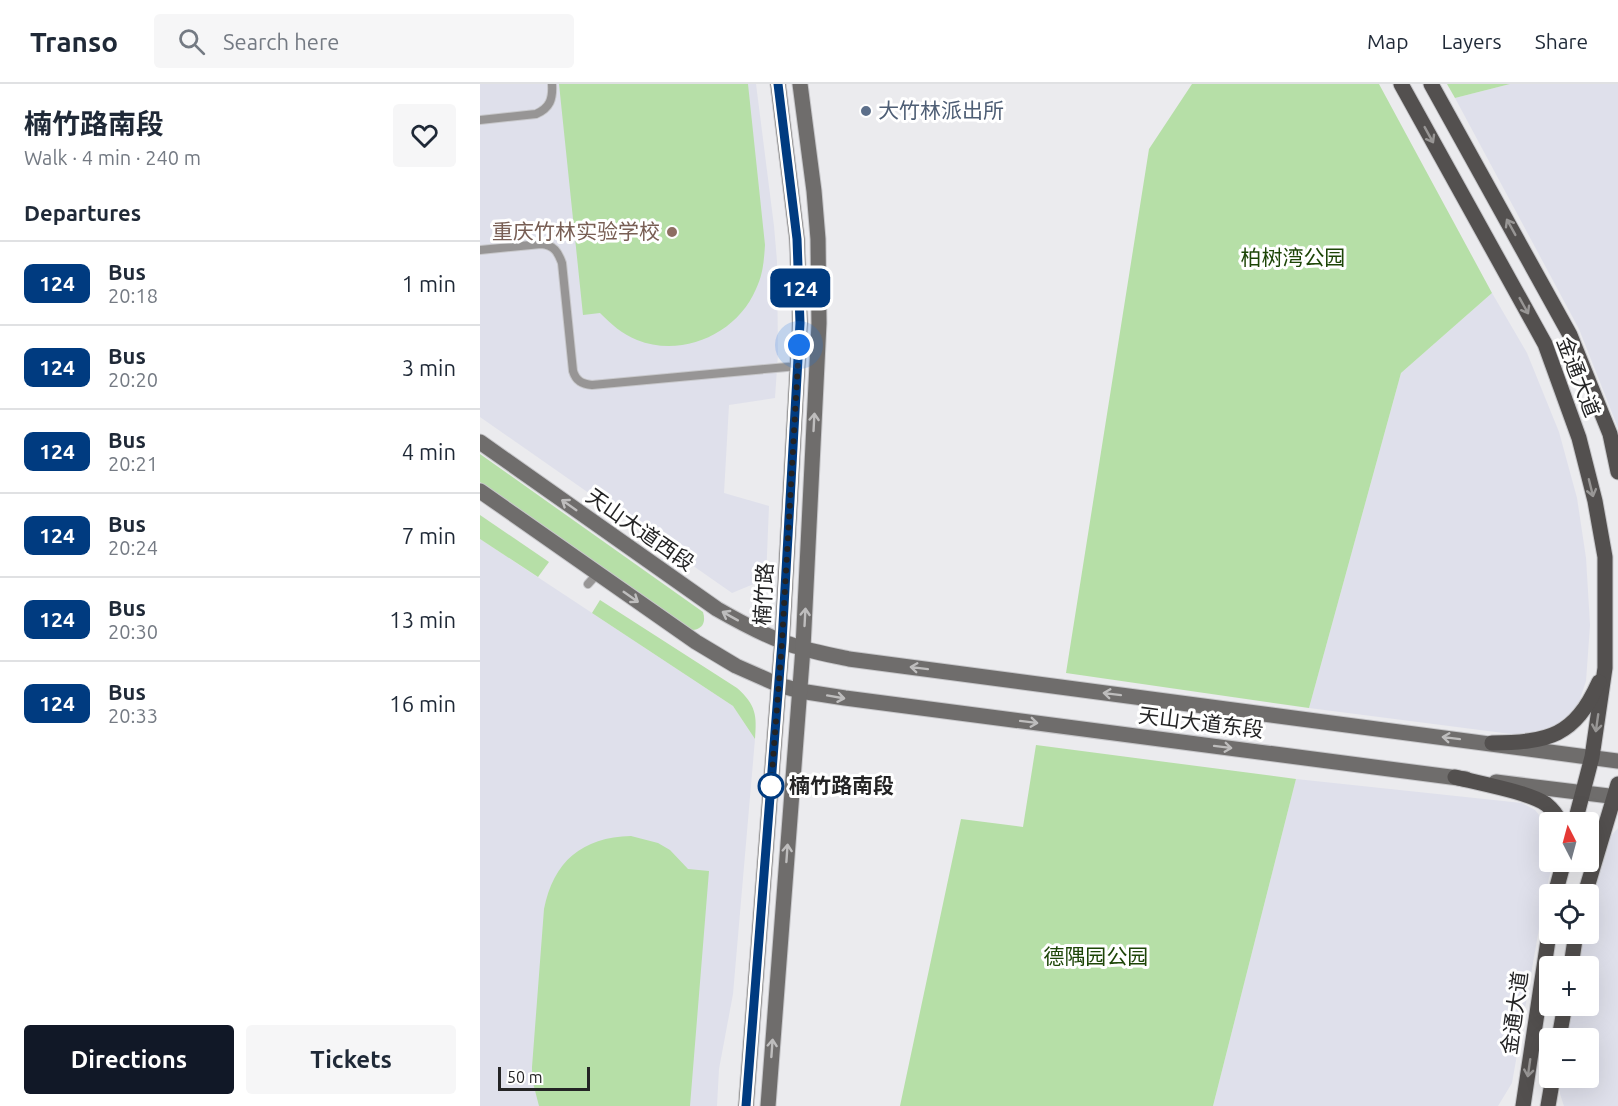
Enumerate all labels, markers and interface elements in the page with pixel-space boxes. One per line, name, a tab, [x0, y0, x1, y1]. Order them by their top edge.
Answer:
search box	[154, 14, 574, 68]
icon: search	[175, 25, 208, 58]
text: Transo	[30, 26, 118, 57]
text: Search here	[223, 29, 339, 54]
text: Map	[1367, 29, 1408, 53]
text: Layers	[1441, 29, 1502, 53]
text: Share	[1535, 29, 1588, 53]
place label: 大竹林派出所	[878, 98, 1004, 122]
button: heart	[393, 104, 456, 167]
marker: 大竹林派出所	[859, 104, 873, 118]
text: 楠竹路南段	[24, 108, 164, 139]
one-way arrow	[1423, 126, 1435, 143]
text: Walk · 4 min · 240 m	[24, 146, 201, 169]
text: Departures	[24, 200, 141, 225]
place label: 重庆竹林实验学校	[492, 219, 660, 243]
one-way arrow	[1504, 219, 1516, 236]
marker: 重庆竹林实验学校	[665, 225, 679, 239]
park label: 柏树湾公园	[1241, 245, 1346, 269]
text: Bus	[108, 259, 146, 284]
line badge: 124	[766, 268, 834, 308]
text: 124	[39, 271, 75, 295]
text: 1 min	[402, 271, 456, 296]
text: 124	[782, 276, 818, 300]
text: 20:18	[108, 284, 158, 307]
one-way arrow	[1519, 296, 1530, 314]
your location	[784, 330, 814, 360]
street label: 金通大道	[1553, 333, 1605, 420]
text: Bus	[108, 343, 146, 368]
text: 124	[39, 355, 75, 379]
text: 3 min	[402, 355, 456, 380]
text: 20:20	[108, 368, 158, 391]
one-way arrow	[809, 413, 820, 433]
text: Bus	[108, 427, 146, 452]
text: 124	[39, 439, 75, 463]
text: 4 min	[402, 439, 456, 464]
text: 20:21	[108, 452, 158, 475]
one-way arrow	[1586, 478, 1598, 497]
street label: 天山大道西段	[582, 483, 699, 575]
one-way arrow	[562, 499, 578, 511]
text: Bus	[108, 511, 146, 536]
text: 124	[39, 523, 75, 547]
text: 7 min	[402, 523, 456, 548]
text: 20:24	[108, 536, 158, 559]
street label: 楠竹路	[749, 562, 777, 626]
one-way arrow	[623, 590, 639, 603]
text: Bus	[108, 595, 146, 620]
text: 124	[39, 607, 75, 631]
text: 13 min	[389, 607, 456, 632]
one-way arrow	[799, 607, 810, 627]
one-way arrow	[721, 610, 739, 621]
text: 20:30	[108, 620, 158, 643]
one-way arrow	[909, 663, 929, 674]
text: Bus	[108, 679, 146, 704]
one-way arrow	[1102, 688, 1122, 699]
text: 124	[39, 691, 75, 715]
text: 16 min	[389, 691, 456, 716]
one-way arrow	[826, 692, 845, 703]
street label: 天山大道东段	[1137, 702, 1265, 742]
text: 20:33	[108, 704, 158, 727]
one-way arrow	[1592, 712, 1603, 732]
one-way arrow	[1019, 717, 1039, 728]
one-way arrow	[1442, 732, 1461, 743]
one-way arrow	[1212, 742, 1232, 753]
marker: 楠竹路南段	[758, 773, 784, 799]
place label: 楠竹路南段	[789, 773, 894, 797]
north arrow	[1539, 812, 1599, 872]
map controls	[1539, 812, 1599, 1088]
one-way arrow	[782, 844, 793, 864]
button: locate	[1539, 884, 1599, 944]
park label: 德隅园公园	[1044, 944, 1149, 968]
button: +	[1539, 956, 1599, 1016]
street label: 金通大道	[1496, 970, 1532, 1056]
button: Directions	[24, 1025, 234, 1094]
button: Tickets	[246, 1025, 456, 1094]
button: −	[1539, 1028, 1599, 1088]
one-way arrow	[767, 1038, 778, 1058]
one-way arrow	[1523, 1058, 1534, 1077]
scale bar	[498, 1064, 590, 1092]
text: 50 m	[507, 1068, 543, 1086]

